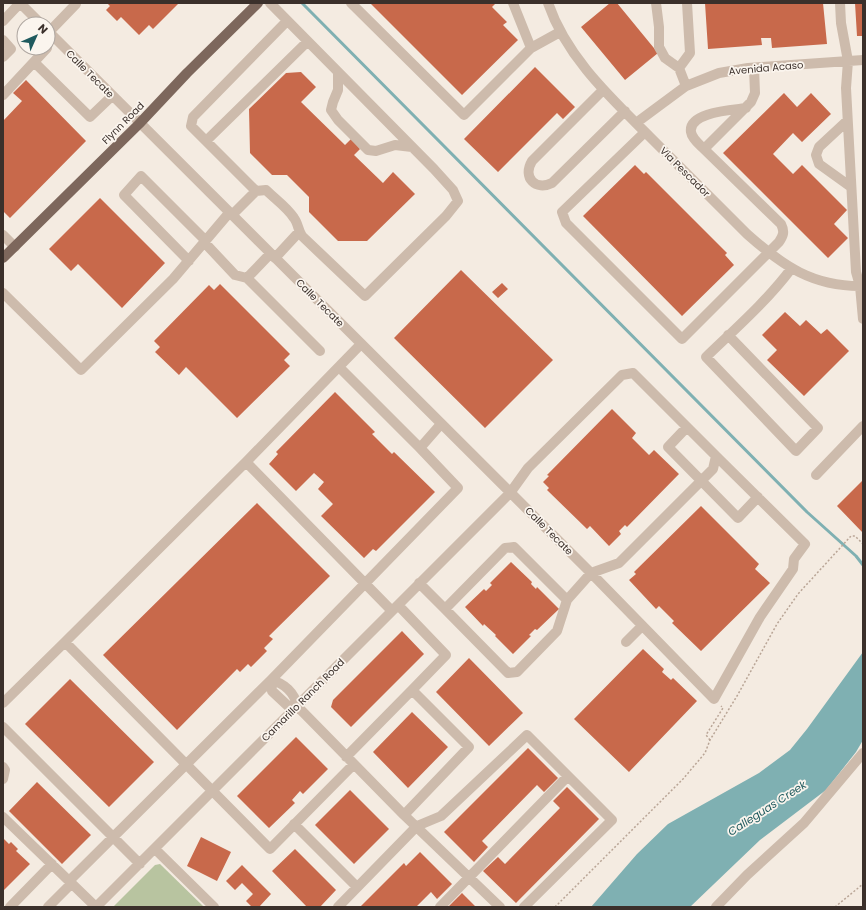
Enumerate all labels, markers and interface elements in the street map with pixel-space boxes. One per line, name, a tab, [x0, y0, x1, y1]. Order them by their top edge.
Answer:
north arrow	[16, 16, 56, 56]
text: N	[34, 20, 52, 38]
street label: Calle Tecate	[63, 47, 117, 101]
street label: Avenida Acaso	[728, 57, 804, 79]
street label: Flynn Road	[98, 98, 148, 148]
street label: Via Pescador	[657, 144, 714, 201]
street label: Calle Tecate	[293, 276, 347, 330]
street label: Calle Tecate	[522, 504, 576, 558]
street label: Camarillo Ranch Road	[258, 655, 348, 745]
water label: Calleguas Creek	[724, 776, 811, 839]

